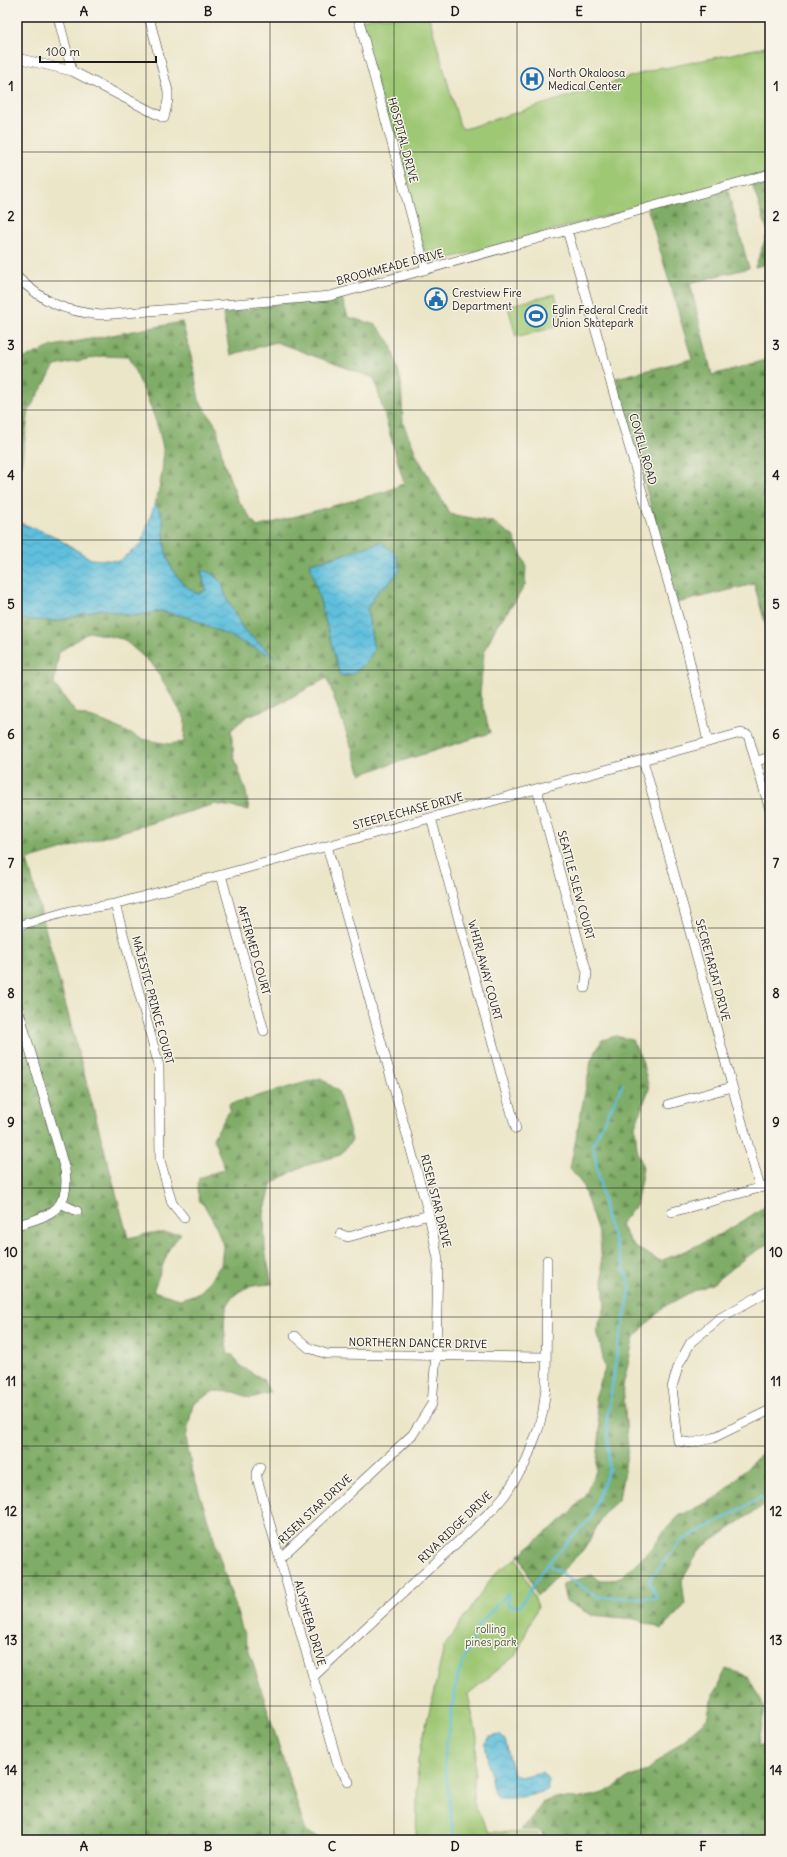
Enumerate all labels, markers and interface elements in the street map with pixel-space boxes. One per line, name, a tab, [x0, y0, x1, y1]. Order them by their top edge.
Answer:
text: A	[80, 3, 89, 20]
text: B	[204, 3, 213, 20]
text: C	[328, 3, 337, 20]
text: D	[450, 3, 460, 20]
text: E	[575, 3, 583, 20]
text: F	[699, 3, 707, 20]
scale bar	[40, 38, 156, 64]
text: 100 m	[46, 44, 80, 59]
hospital icon: North Okaloosa Medical Center	[519, 66, 545, 92]
place label: North Okaloosa Medical Center	[548, 66, 625, 93]
text: 1	[8, 78, 14, 95]
text: 1	[773, 78, 779, 95]
street label: HOSPITAL DRIVE	[385, 96, 421, 184]
text: 2	[7, 208, 15, 225]
text: 2	[772, 208, 780, 225]
street label: BROOKMEADE DRIVE	[335, 246, 445, 288]
public building icon: Crestview Fire Department	[423, 286, 449, 312]
place label: Crestview Fire Department	[452, 286, 522, 313]
sports icon: Eglin Federal Credit Union Skatepark	[523, 303, 549, 329]
place label: Eglin Federal Credit Union Skatepark	[552, 303, 648, 330]
text: 3	[7, 337, 15, 354]
text: 3	[772, 337, 780, 354]
street label: COVELL ROAD	[626, 412, 660, 487]
text: 4	[7, 467, 15, 484]
text: 4	[772, 467, 780, 484]
text: 5	[7, 596, 15, 613]
text: 5	[772, 596, 780, 613]
text: 6	[7, 726, 15, 743]
text: 6	[772, 726, 780, 743]
street label: STEEPLECHASE DRIVE	[351, 790, 465, 832]
street label: SEATTLE SLEW COURT	[555, 829, 597, 941]
text: 7	[8, 855, 15, 872]
text: 7	[773, 855, 780, 872]
street label: AFFIRMED COURT	[234, 904, 274, 997]
street label: SECRETARIAT DRIVE	[693, 917, 733, 1023]
street label: WHIRLAWAY COURT	[465, 918, 505, 1022]
street label: MAJESTIC PRINCE COURT	[129, 934, 177, 1066]
text: 8	[7, 985, 15, 1002]
text: 8	[772, 985, 780, 1002]
text: 9	[7, 1114, 15, 1131]
text: 9	[772, 1114, 780, 1131]
street label: RISEN STAR DRIVE	[418, 1153, 454, 1249]
text: 10	[4, 1244, 18, 1261]
text: 10	[769, 1244, 783, 1261]
street label: NORTHERN DANCER DRIVE	[348, 1335, 488, 1351]
text: 11	[6, 1373, 16, 1390]
text: 11	[771, 1373, 781, 1390]
street label: RISEN STAR DRIVE	[275, 1471, 355, 1547]
street label: RIVA RIDGE DRIVE	[415, 1488, 495, 1566]
text: 12	[5, 1503, 17, 1520]
text: 12	[770, 1503, 782, 1520]
street label: ALYSHEBA DRIVE	[291, 1579, 329, 1667]
park label: rolling pines park	[465, 1622, 517, 1649]
text: 13	[5, 1632, 17, 1649]
text: 13	[770, 1632, 782, 1649]
text: 14	[5, 1762, 18, 1779]
text: 14	[770, 1762, 783, 1779]
text: A	[80, 1838, 89, 1855]
text: B	[204, 1838, 213, 1855]
text: C	[328, 1838, 337, 1855]
text: D	[450, 1838, 460, 1855]
text: E	[575, 1838, 583, 1855]
text: F	[699, 1838, 707, 1855]

